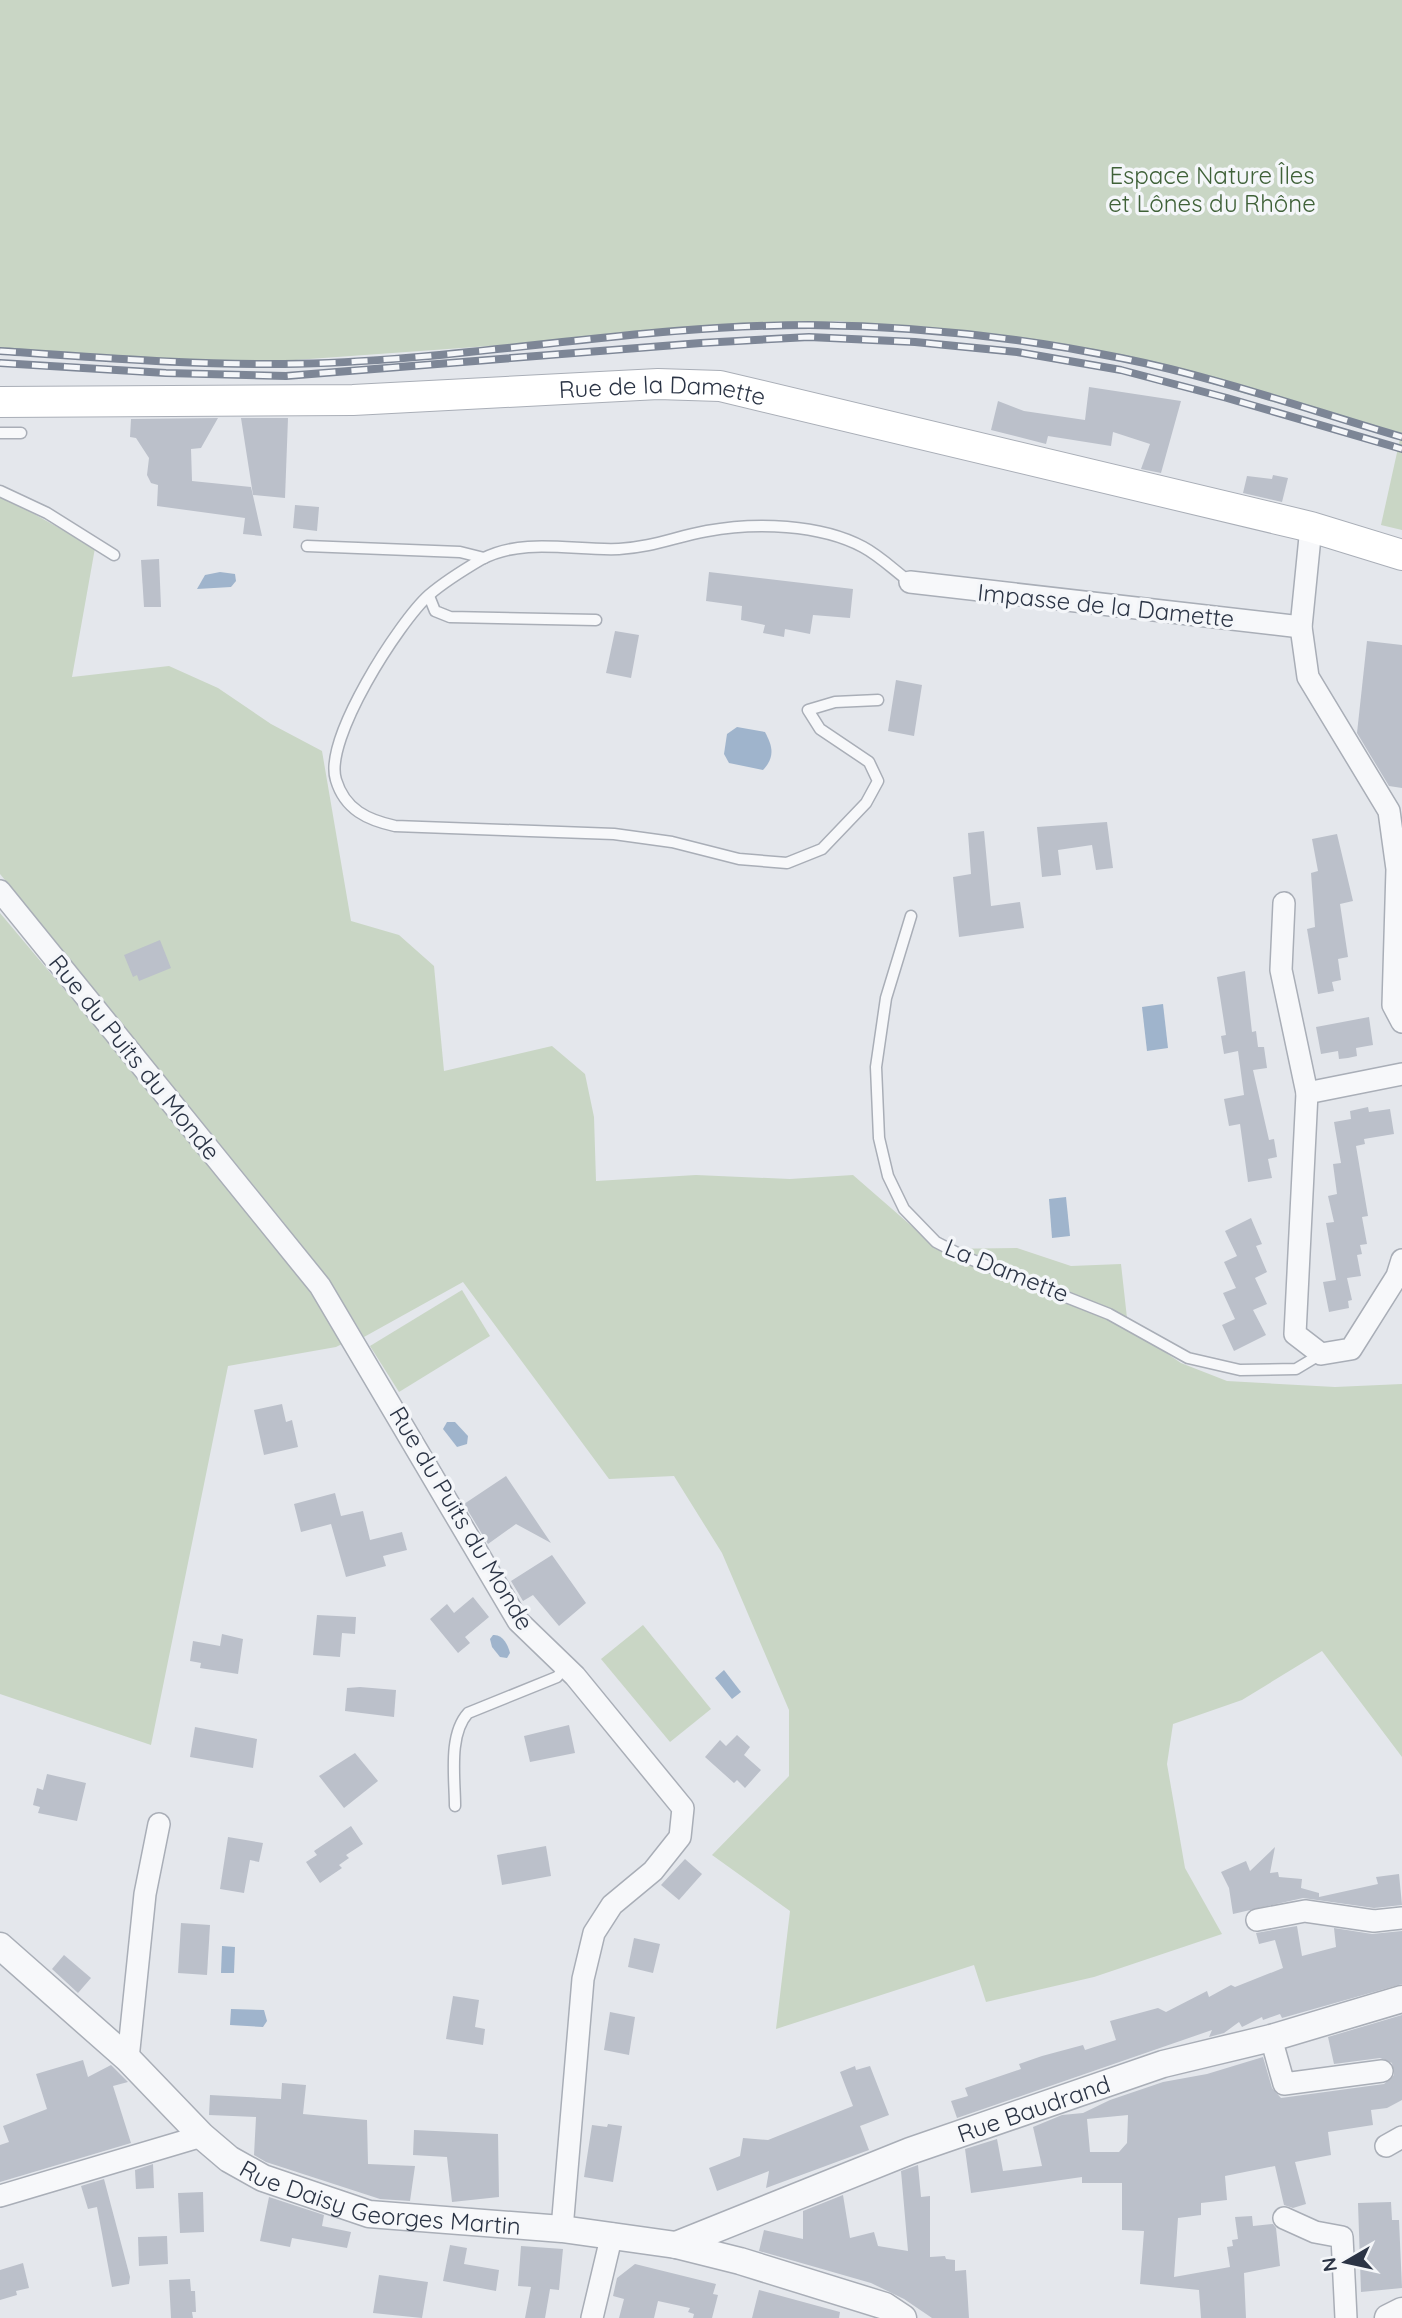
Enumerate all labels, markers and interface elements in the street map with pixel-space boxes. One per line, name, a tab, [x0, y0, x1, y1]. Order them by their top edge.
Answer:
park label: Espace Nature Îles et Lônes du Rhône	[1108, 160, 1316, 218]
street label: Rue de la Damette	[558, 369, 769, 411]
street label: Impasse de la Damette	[976, 577, 1236, 633]
street label: Rue du Puits du Monde	[43, 948, 227, 1166]
street label: La Damette	[941, 1232, 1073, 1308]
street label: Rue du Puits du Monde	[383, 1401, 541, 1635]
street label: Rue Baudrand	[953, 2068, 1114, 2149]
street label: Rue Daisy Georges Martin	[235, 2153, 522, 2241]
north arrow	[1311, 2227, 1381, 2297]
text: N	[1316, 2256, 1342, 2273]

